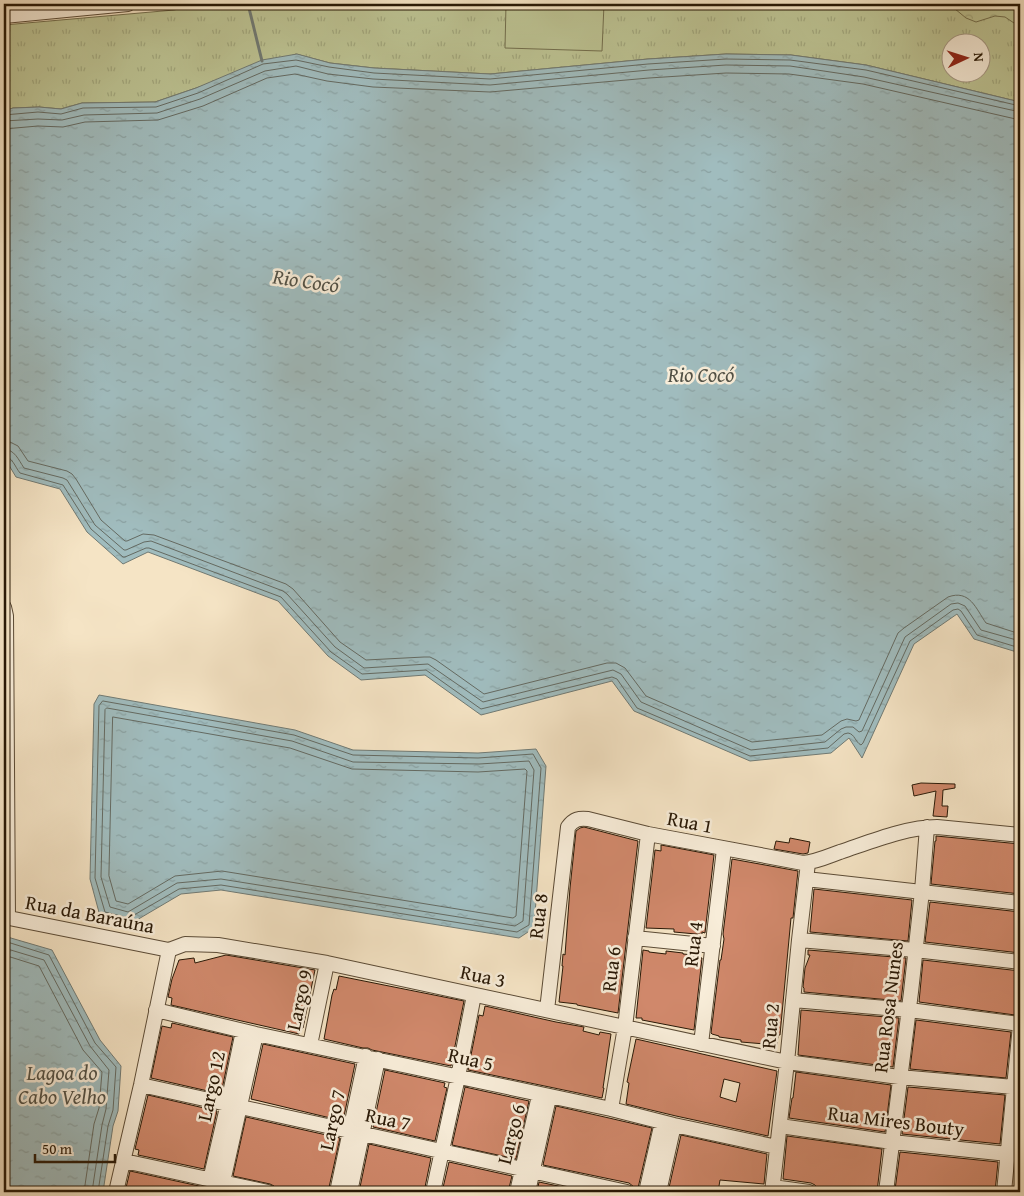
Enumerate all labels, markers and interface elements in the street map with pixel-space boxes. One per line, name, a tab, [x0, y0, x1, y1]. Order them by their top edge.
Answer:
north arrow	[942, 32, 992, 82]
text: N	[969, 52, 989, 63]
water label: Rio Cocó	[270, 260, 341, 300]
water label: Rio Cocó	[667, 359, 734, 390]
street label: Rua 1	[665, 803, 715, 840]
street label: Rua da Baraúna	[23, 887, 157, 940]
street label: Rua 8	[520, 891, 555, 940]
street label: Rua 4	[675, 919, 710, 968]
street label: Rua Rosa Nunes	[865, 940, 910, 1074]
street label: Rua 6	[593, 944, 628, 993]
street label: Rua 3	[458, 957, 509, 994]
street label: Largo 9	[278, 967, 319, 1033]
street label: Rua 2	[753, 1002, 786, 1050]
street label: Rua 5	[446, 1039, 497, 1078]
street label: Largo 12	[189, 1048, 232, 1124]
water label: Lagoa do Cabo Velho	[18, 1057, 106, 1112]
street label: Largo 7	[311, 1087, 352, 1153]
street label: Rua Mires Bouty	[826, 1098, 966, 1143]
street label: Rua 7	[363, 1100, 414, 1137]
street label: Largo 6	[489, 1100, 532, 1167]
scale bar	[35, 1131, 115, 1163]
text: 50 m	[42, 1138, 73, 1159]

